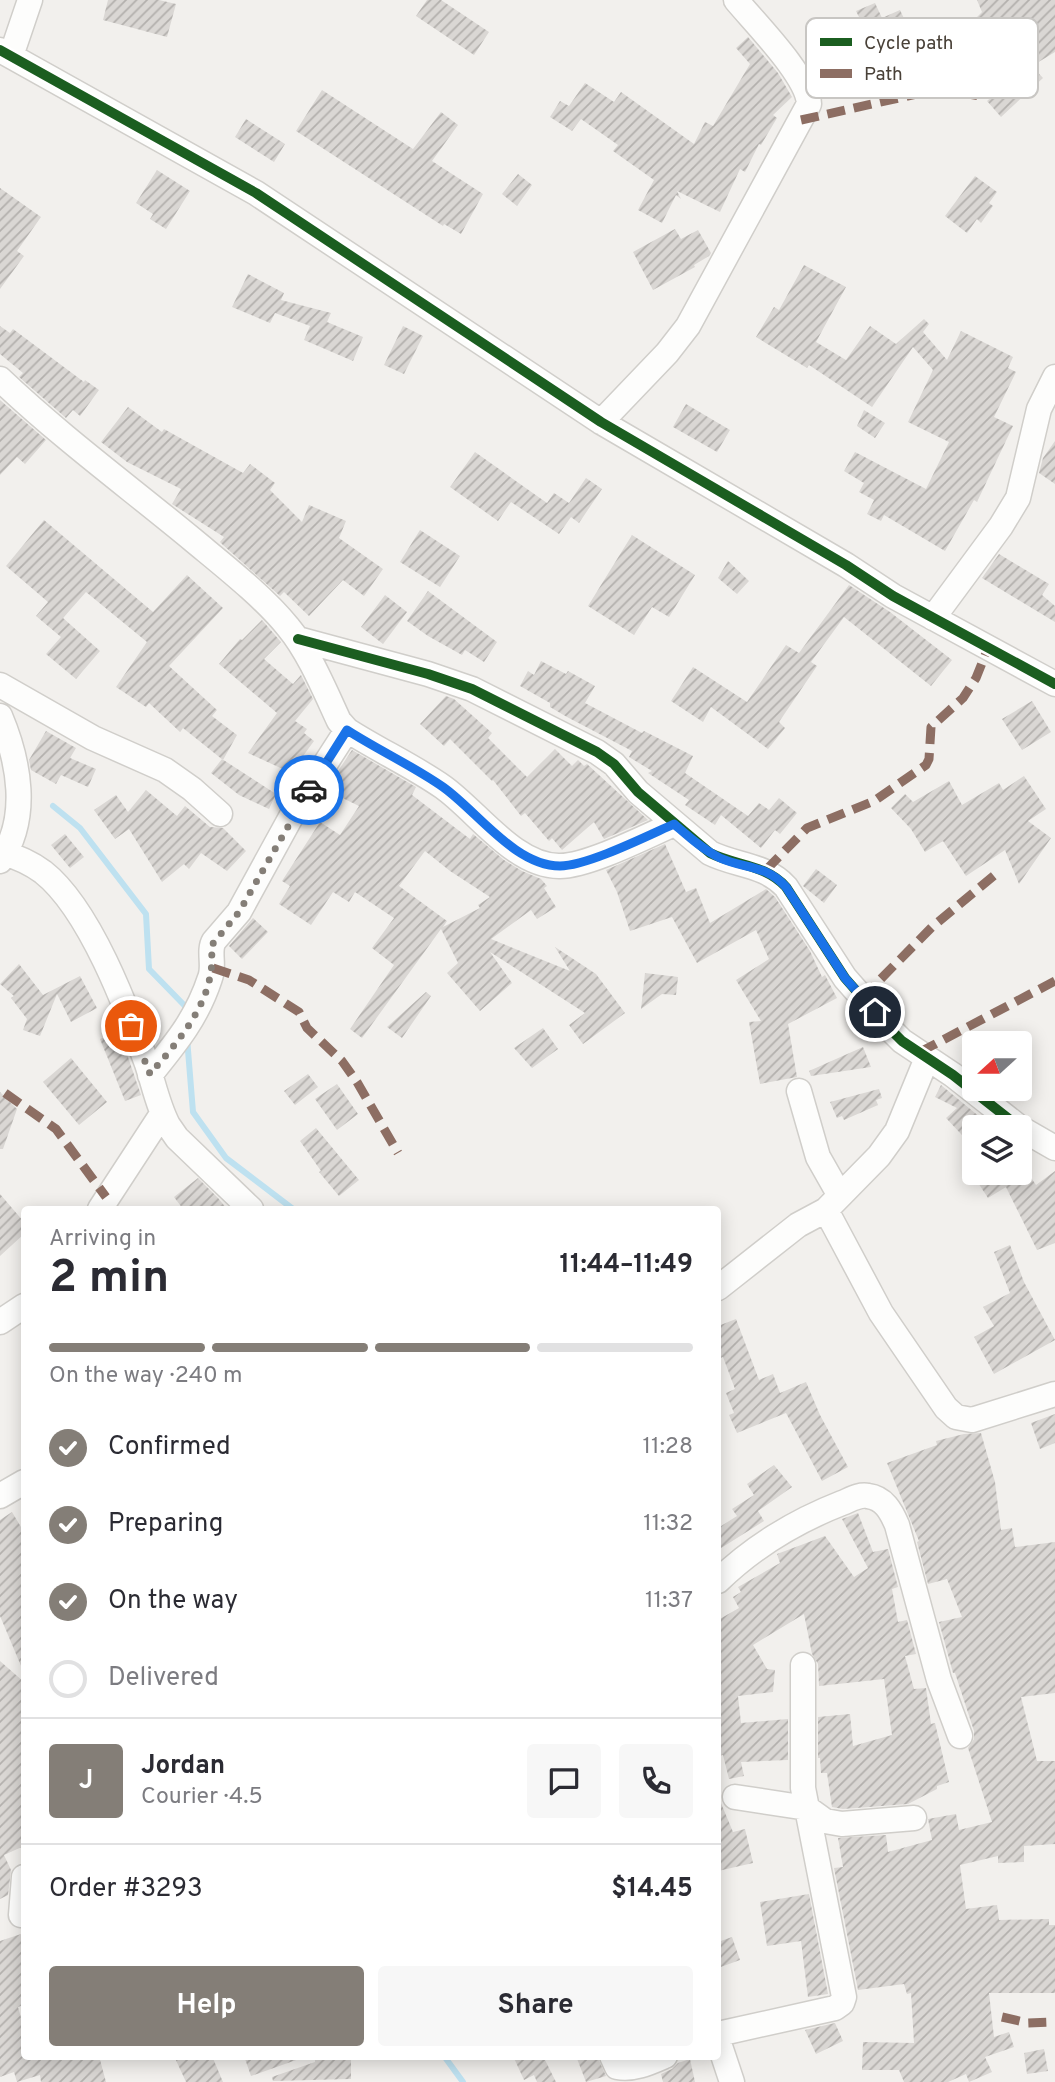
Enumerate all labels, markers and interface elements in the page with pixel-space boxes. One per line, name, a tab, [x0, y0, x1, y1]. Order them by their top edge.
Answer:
legend	[806, 18, 1038, 98]
text: Cycle path	[864, 32, 953, 56]
text: Path	[864, 63, 903, 87]
courier	[274, 755, 344, 825]
icon: car	[290, 771, 328, 809]
pin	[845, 982, 905, 1042]
icon: home	[856, 993, 894, 1031]
pin	[101, 996, 161, 1056]
icon: bag	[112, 1007, 150, 1045]
north arrow	[962, 1031, 1032, 1101]
map controls	[962, 1031, 1032, 1185]
button: layers	[962, 1115, 1032, 1185]
text: Arriving in	[49, 1225, 156, 1254]
text: 11:44–11:49	[560, 1249, 693, 1282]
text: 2 min	[49, 1250, 169, 1309]
text: On the way · 240 m	[49, 1362, 243, 1391]
icon: check	[49, 1429, 87, 1467]
text: Confirmed	[108, 1431, 231, 1464]
text: 11:28	[643, 1433, 693, 1462]
icon: check	[49, 1506, 87, 1544]
text: Preparing	[108, 1508, 223, 1541]
text: 11:32	[643, 1510, 693, 1539]
icon: check	[49, 1583, 87, 1621]
text: On the way	[108, 1585, 238, 1618]
text: 11:37	[645, 1587, 693, 1616]
text: Delivered	[108, 1662, 219, 1695]
button: chat	[527, 1744, 601, 1818]
button: phone	[619, 1744, 693, 1818]
text: Jordan	[141, 1750, 225, 1783]
text: J	[79, 1765, 93, 1798]
text: Courier · 4.5	[141, 1783, 263, 1812]
text: Order #3293	[49, 1873, 203, 1906]
text: $14.45	[611, 1873, 693, 1906]
button: Help	[49, 1966, 364, 2046]
button: Share	[378, 1966, 693, 2046]

